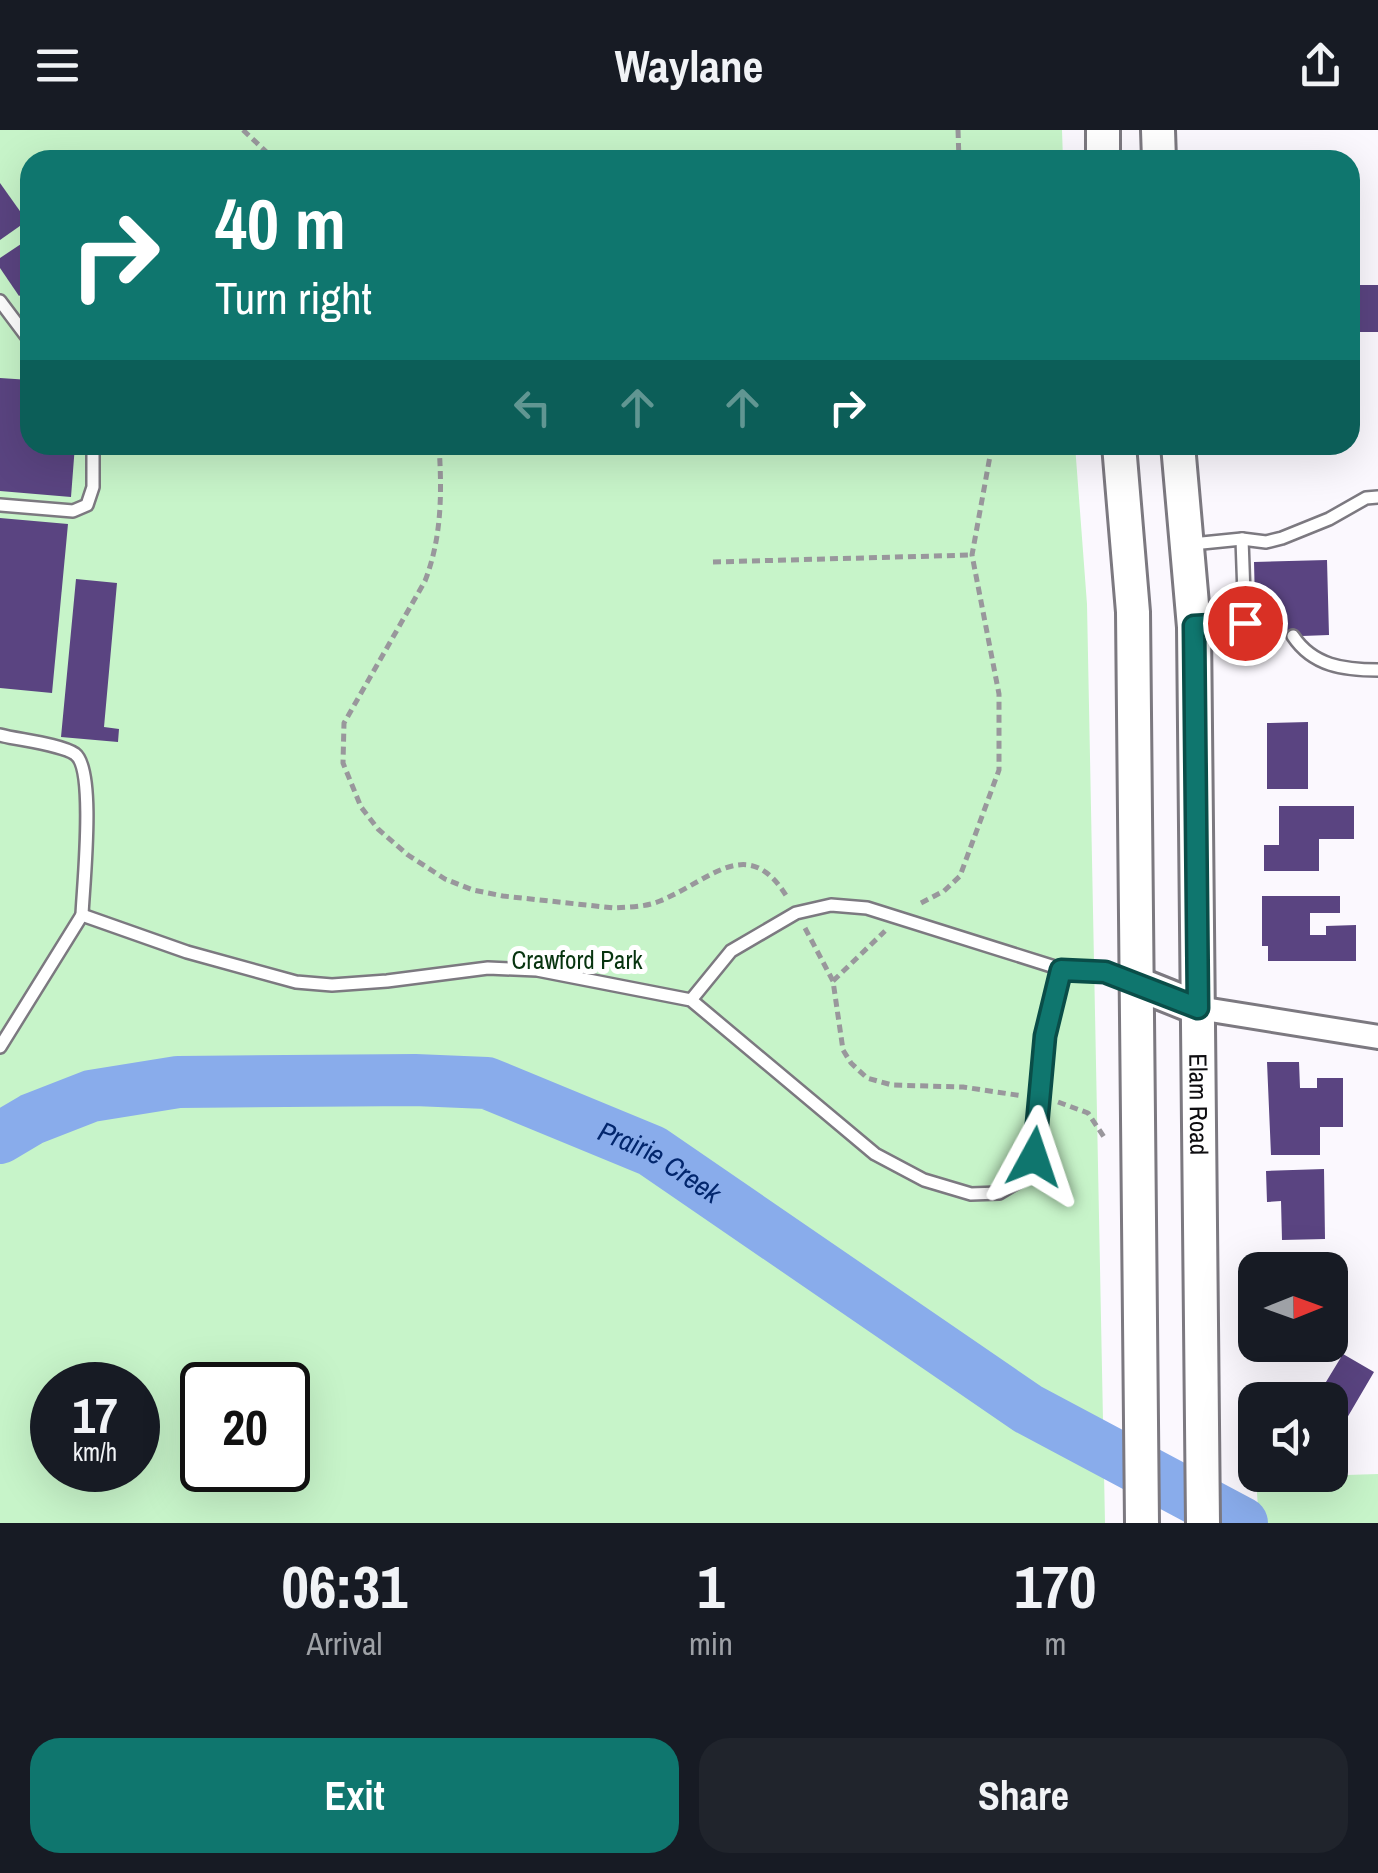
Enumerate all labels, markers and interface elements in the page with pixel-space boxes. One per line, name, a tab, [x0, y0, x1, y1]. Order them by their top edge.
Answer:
text: Waylane	[615, 35, 763, 96]
icon: menu	[30, 38, 85, 93]
icon: share	[1293, 38, 1348, 93]
text: 40 m	[215, 177, 346, 271]
icon: right	[50, 190, 180, 320]
text: Turn right	[215, 267, 372, 328]
icon: left	[505, 380, 560, 435]
icon: ahead	[610, 380, 665, 435]
icon: ahead	[715, 380, 770, 435]
icon: right	[820, 380, 875, 435]
pin	[1203, 581, 1288, 666]
icon: arrive	[1218, 596, 1273, 651]
park label: Crawford Park	[511, 943, 643, 977]
street label: Elam Road	[1181, 1053, 1216, 1155]
position arrow	[982, 1105, 1086, 1209]
water label: Prairie Creek	[593, 1112, 730, 1213]
north arrow	[1238, 1252, 1348, 1362]
map controls	[1238, 1252, 1348, 1492]
speed limit sign: 20	[180, 1362, 310, 1492]
text: 17	[72, 1381, 118, 1449]
button: sound	[1238, 1382, 1348, 1492]
text: km/h	[73, 1435, 117, 1469]
text: 06:31	[282, 1546, 407, 1627]
text: 1	[697, 1546, 725, 1627]
text: 170	[1014, 1546, 1096, 1627]
text: Arrival	[307, 1622, 382, 1665]
text: min	[689, 1622, 733, 1665]
text: m	[1044, 1622, 1066, 1665]
button: Exit	[30, 1738, 679, 1853]
button: Share	[699, 1738, 1348, 1853]

